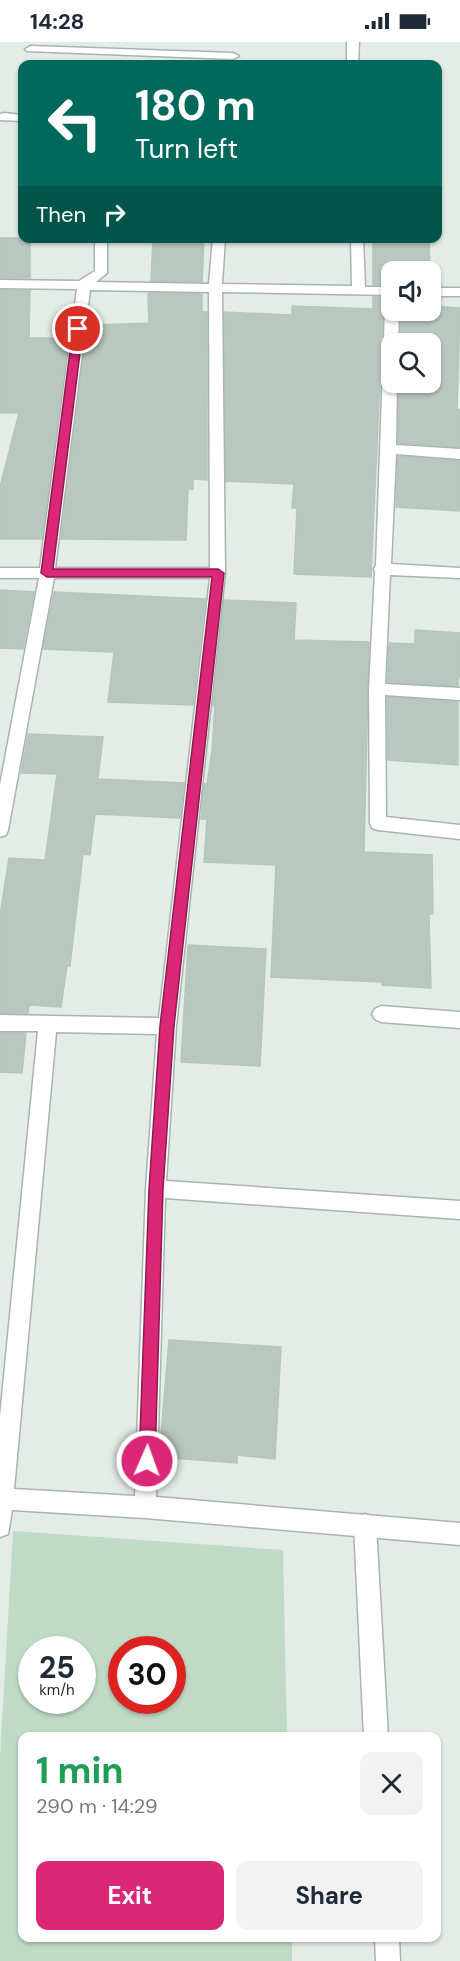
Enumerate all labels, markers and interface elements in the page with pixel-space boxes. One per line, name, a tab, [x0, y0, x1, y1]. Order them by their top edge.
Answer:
text: 14:28	[30, 7, 84, 36]
text: 180 m	[135, 78, 256, 133]
icon: left	[36, 84, 114, 162]
text: Turn left	[135, 131, 238, 166]
icon: right	[98, 198, 131, 231]
text: Then	[36, 200, 86, 229]
map controls	[381, 261, 441, 393]
button: sound	[381, 261, 441, 321]
pin	[52, 303, 103, 354]
icon: arrive	[61, 312, 94, 345]
button: search	[381, 333, 441, 393]
position arrow	[115, 1429, 179, 1493]
speed limit sign: 30	[108, 1636, 186, 1714]
text: 25	[39, 1648, 75, 1687]
text: km/h	[39, 1680, 75, 1700]
text: 1 min	[36, 1747, 124, 1794]
button: close	[360, 1752, 423, 1815]
text: 290 m · 14:29	[36, 1793, 158, 1819]
button: Exit	[36, 1861, 224, 1930]
button: Share	[236, 1861, 423, 1930]

